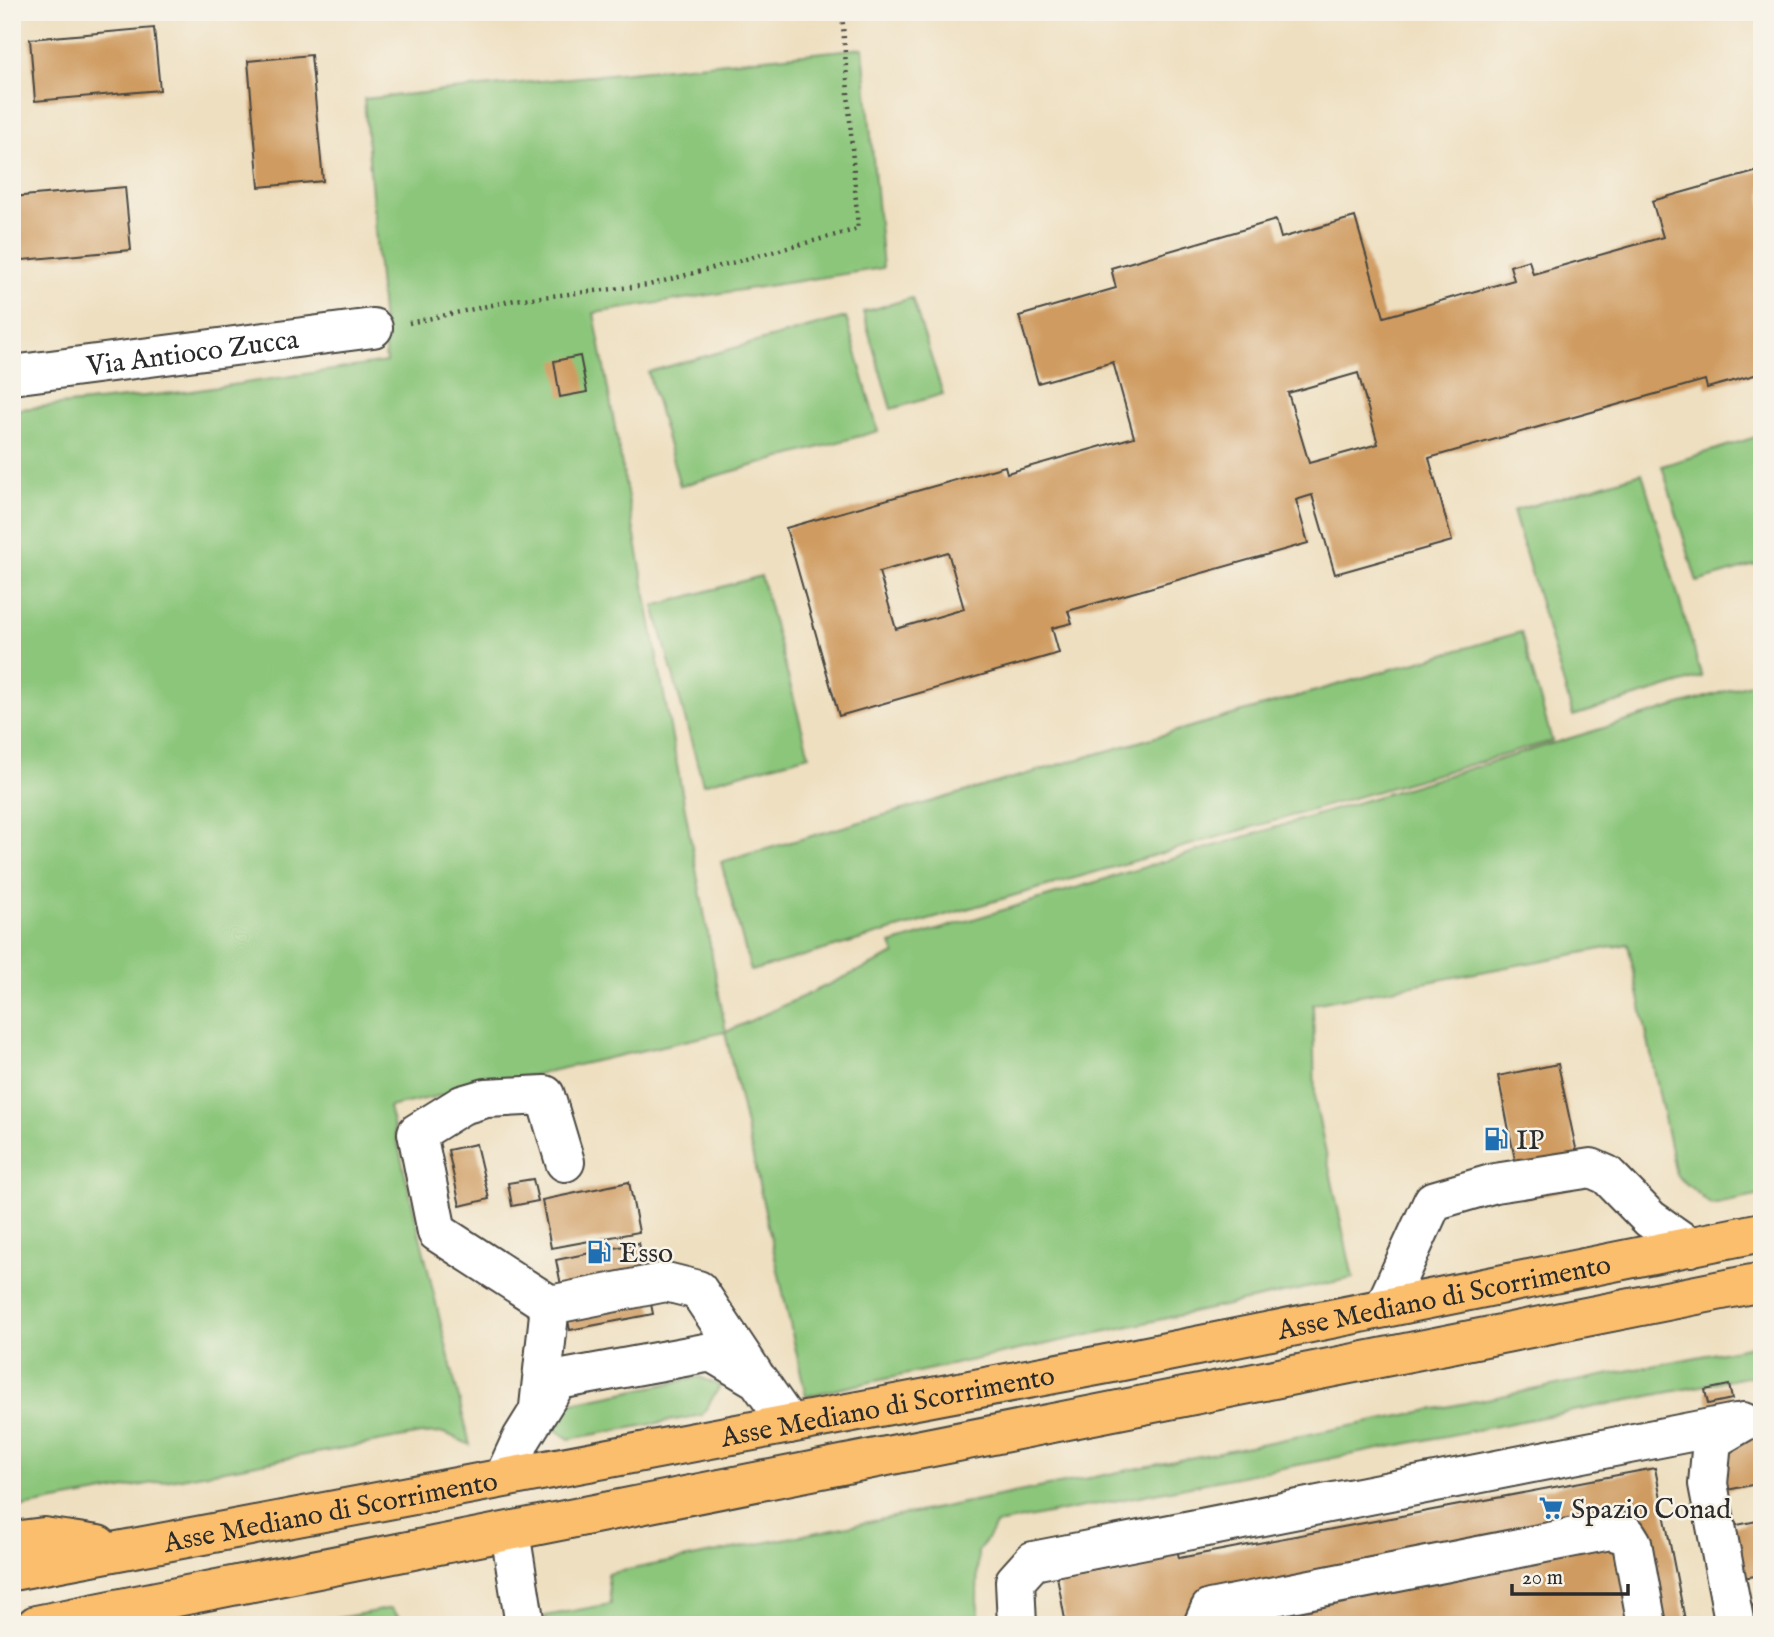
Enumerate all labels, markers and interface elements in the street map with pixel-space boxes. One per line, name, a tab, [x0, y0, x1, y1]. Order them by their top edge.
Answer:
street label: Via Antioco Zucca	[84, 323, 302, 385]
place label: IP	[1516, 1124, 1544, 1159]
fuel station icon: IP	[1482, 1125, 1510, 1153]
place label: Esso	[619, 1237, 673, 1272]
fuel station icon: Esso	[585, 1238, 613, 1266]
street label: Asse Mediano di Scorrimento	[1274, 1248, 1614, 1349]
street label: Asse Mediano di Scorrimento	[717, 1359, 1058, 1457]
street label: Asse Mediano di Scorrimento	[160, 1465, 501, 1562]
place label: Spazio Conad	[1571, 1493, 1731, 1528]
supermarket icon: Spazio Conad	[1537, 1494, 1565, 1522]
scale bar	[1512, 1553, 1627, 1597]
text: 20 m	[1522, 1565, 1563, 1592]

